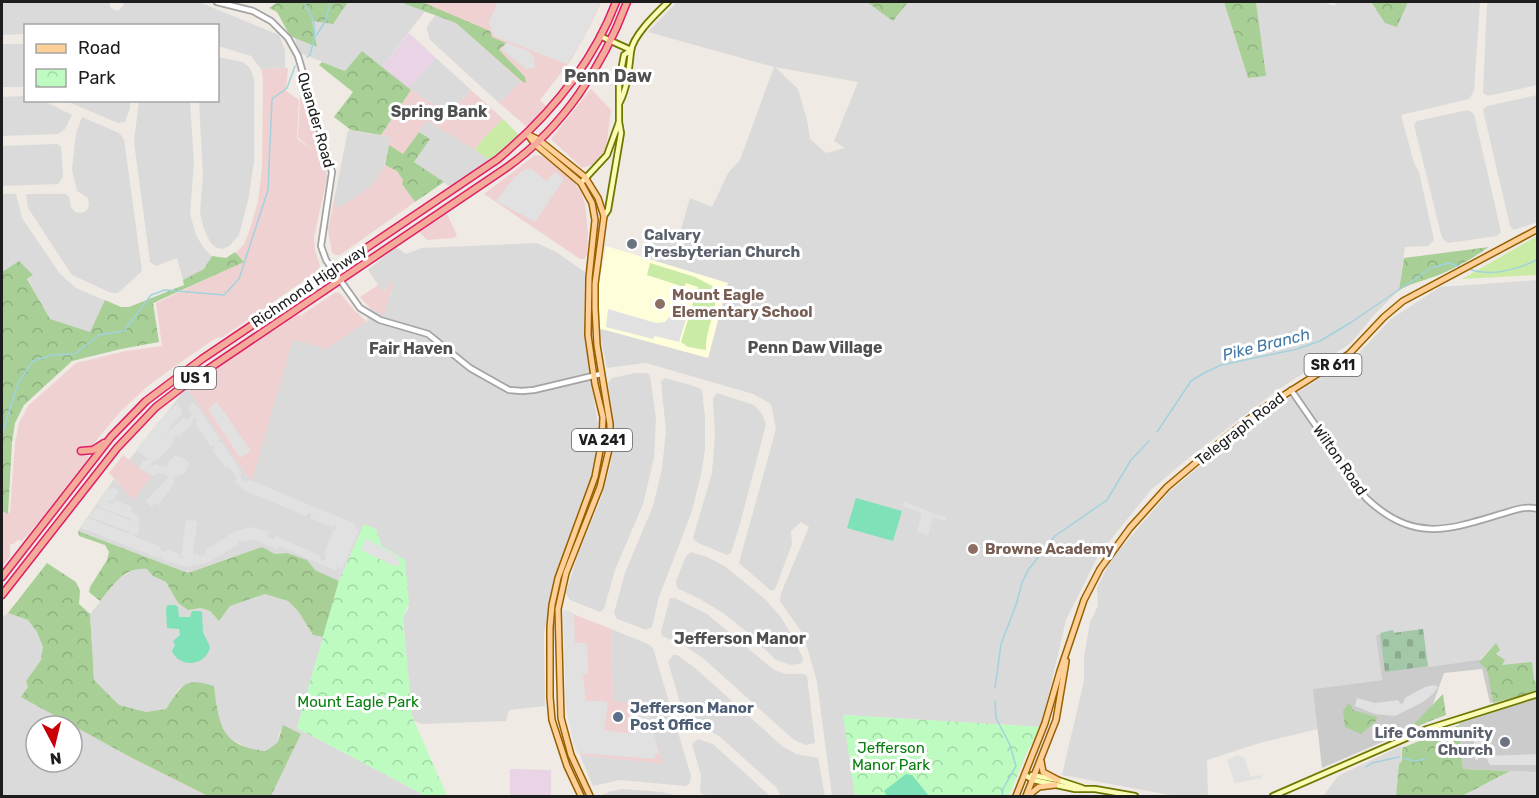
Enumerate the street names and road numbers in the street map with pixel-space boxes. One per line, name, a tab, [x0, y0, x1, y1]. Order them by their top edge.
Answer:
street label: Quander Road	[294, 70, 338, 170]
street label: Richmond Highway	[248, 241, 370, 331]
road number: SR 611	[1304, 354, 1362, 376]
road number: US 1	[174, 367, 216, 389]
street label: Telegraph Road	[1192, 389, 1288, 469]
street label: Wilton Road	[1309, 421, 1371, 499]
road number: VA 241	[572, 429, 632, 451]

